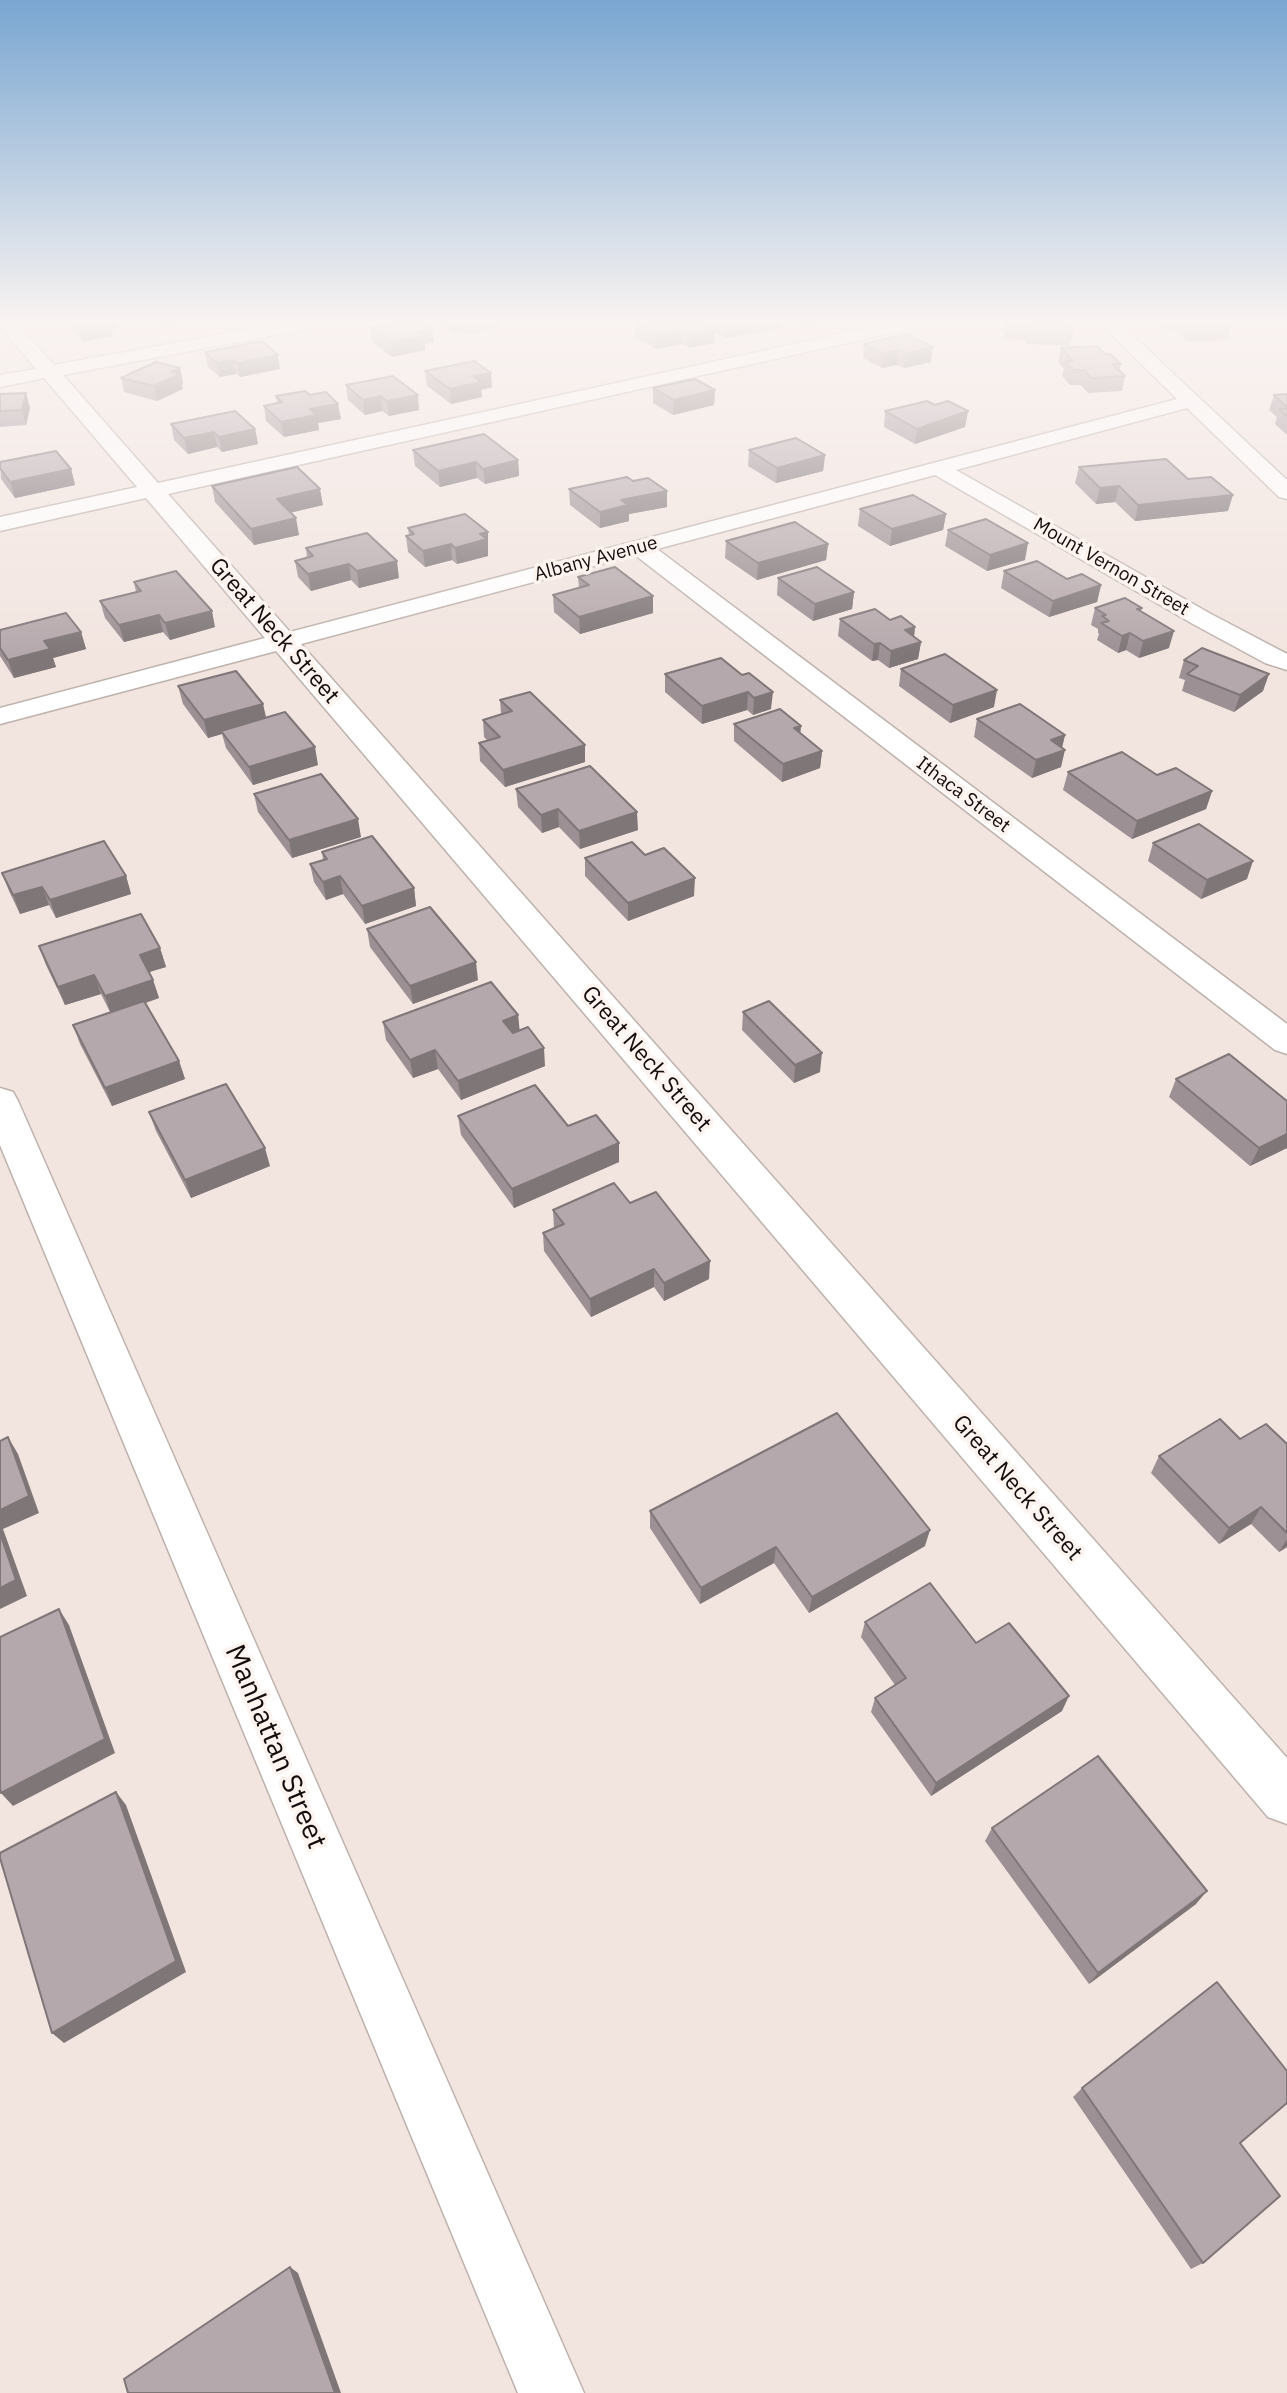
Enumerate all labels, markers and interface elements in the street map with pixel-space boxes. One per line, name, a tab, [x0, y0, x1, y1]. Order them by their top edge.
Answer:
street label: Mount Vernon Street	[1029, 513, 1193, 621]
street label: Albany Avenue	[532, 532, 660, 586]
street label: Great Neck Street	[203, 553, 345, 709]
street label: Ithaca Street	[912, 752, 1014, 838]
street label: Great Neck Street	[575, 981, 717, 1137]
street label: Great Neck Street	[946, 1410, 1088, 1566]
street label: Manhattan Street	[217, 1640, 333, 1854]

